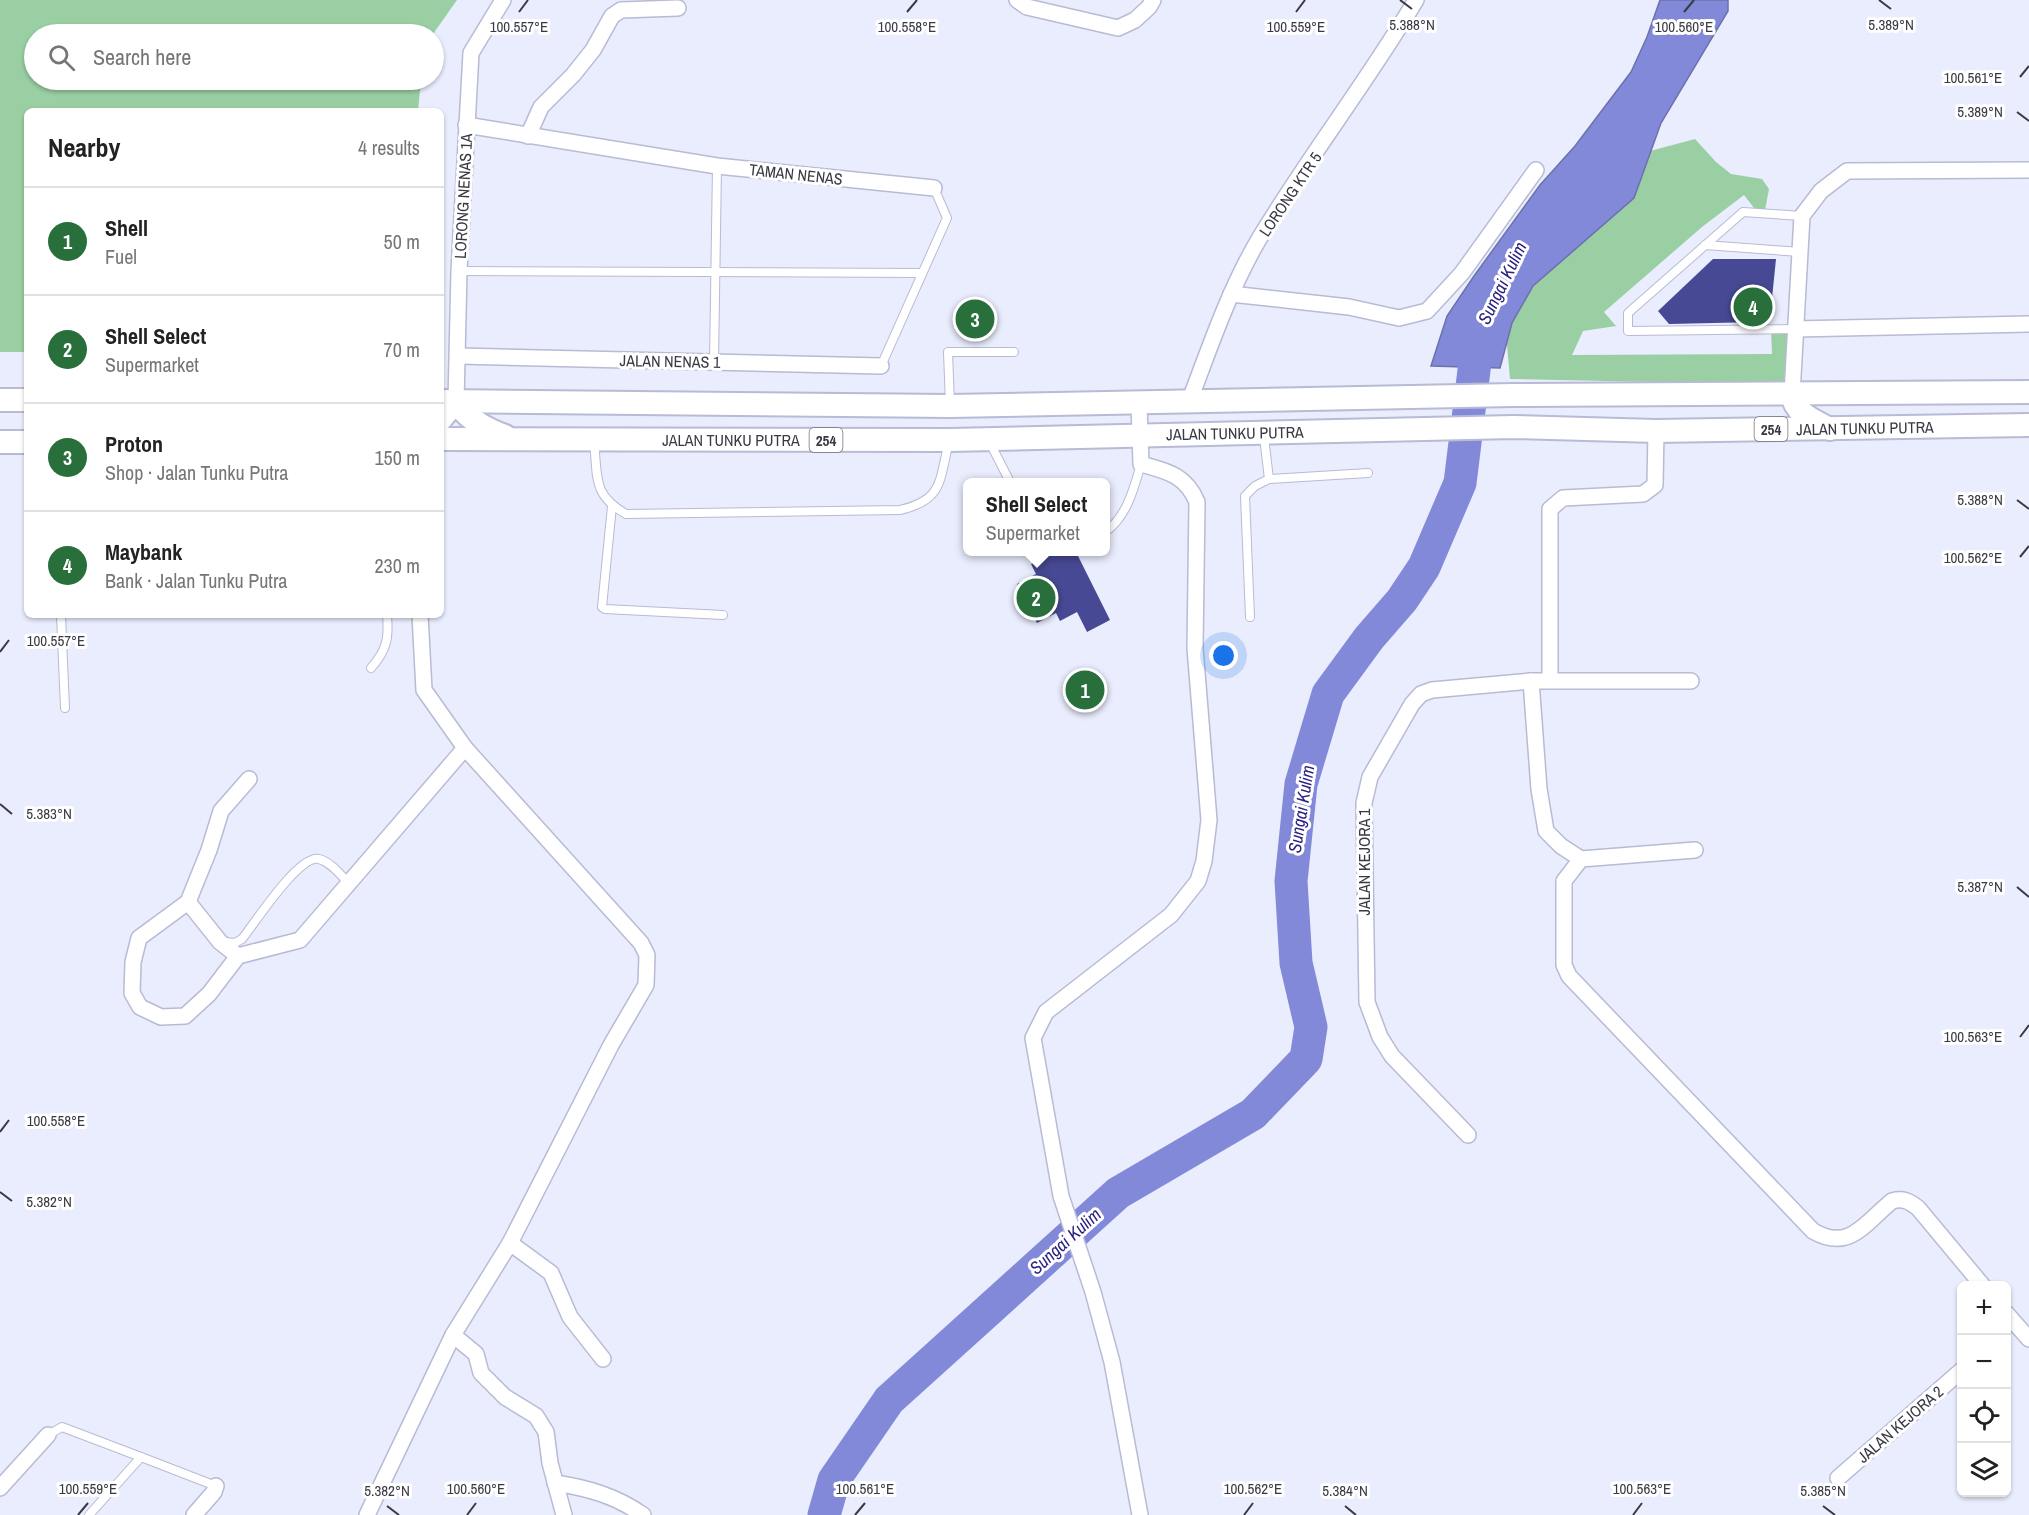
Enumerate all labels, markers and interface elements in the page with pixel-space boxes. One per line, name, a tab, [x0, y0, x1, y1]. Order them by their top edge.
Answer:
text: 5.388°N	[1389, 14, 1435, 35]
text: 5.389°N	[1868, 14, 1914, 35]
text: 100.557°E	[490, 16, 548, 37]
text: 100.558°E	[878, 16, 936, 37]
text: 100.559°E	[1267, 16, 1325, 37]
text: 100.560°E	[1655, 16, 1713, 37]
search box	[24, 24, 444, 90]
icon: search	[45, 41, 78, 74]
text: Search here	[93, 42, 191, 72]
text: 100.561°E	[1944, 67, 2002, 88]
text: 5.389°N	[1957, 101, 2003, 122]
text: Nearby	[48, 130, 120, 165]
street label: LORONG NENAS 1A	[449, 133, 477, 259]
text: 4 results	[358, 134, 420, 161]
street label: LORONG KTR 5	[1254, 147, 1326, 241]
street label: TAMAN NENAS	[748, 158, 844, 190]
text: Shell	[105, 213, 148, 243]
text: 1	[63, 228, 72, 255]
text: 50 m	[384, 228, 420, 255]
water label: Sungai Kulim	[1471, 238, 1533, 328]
text: Fuel	[105, 243, 137, 270]
pin: 4	[1734, 284, 1772, 330]
pin: 3	[956, 296, 994, 342]
text: Shell Select	[105, 321, 206, 351]
text: 2	[63, 336, 72, 363]
text: 70 m	[384, 336, 420, 363]
street label: JALAN NENAS 1	[620, 349, 721, 373]
text: Supermarket	[105, 351, 199, 378]
street label: JALAN TUNKU PUTRA	[1796, 416, 1934, 440]
road number: 254	[1754, 417, 1788, 441]
street label: JALAN TUNKU PUTRA	[1166, 421, 1304, 445]
road number: 254	[810, 428, 842, 452]
text: Proton	[105, 429, 163, 459]
street label: JALAN TUNKU PUTRA	[662, 429, 800, 451]
text: 3	[63, 444, 72, 471]
text: 150 m	[374, 444, 420, 471]
text: Shop · Jalan Tunku Putra	[105, 459, 288, 486]
popup	[963, 478, 1110, 556]
text: Shell Select	[986, 489, 1087, 519]
text: 5.388°N	[1957, 489, 2003, 510]
text: Supermarket	[986, 519, 1080, 546]
text: Maybank	[105, 537, 182, 567]
text: 100.562°E	[1944, 547, 2002, 568]
text: 4	[63, 552, 72, 579]
text: 230 m	[374, 552, 420, 579]
text: Bank · Jalan Tunku Putra	[105, 567, 287, 594]
pin: 2	[1016, 576, 1056, 620]
text: 100.557°E	[27, 630, 85, 651]
your location	[1209, 641, 1238, 670]
pin: 1	[1066, 668, 1104, 712]
water label: Sungai Kulim	[1282, 763, 1320, 855]
text: 5.383°N	[26, 803, 72, 824]
street label: JALAN KEJORA 1	[1353, 808, 1375, 916]
text: 5.387°N	[1957, 876, 2003, 897]
text: 100.563°E	[1944, 1026, 2002, 1047]
text: 100.558°E	[27, 1110, 85, 1131]
text: 5.382°N	[26, 1191, 72, 1212]
water label: Sungai Kulim	[1024, 1202, 1106, 1280]
map controls	[1957, 1281, 2011, 1497]
button: +	[1957, 1281, 2011, 1335]
button: −	[1957, 1335, 2011, 1389]
street label: JALAN KEJORA 2	[1852, 1381, 1948, 1467]
button: locate	[1957, 1389, 2011, 1443]
button: layers	[1957, 1443, 2011, 1497]
text: 100.559°E	[59, 1478, 117, 1499]
text: 100.560°E	[447, 1478, 505, 1499]
text: 100.561°E	[836, 1478, 894, 1499]
text: 100.562°E	[1224, 1478, 1282, 1499]
text: 100.563°E	[1613, 1478, 1671, 1499]
text: 5.382°N	[364, 1480, 410, 1501]
text: 5.384°N	[1322, 1480, 1368, 1501]
text: 5.385°N	[1800, 1480, 1846, 1501]

